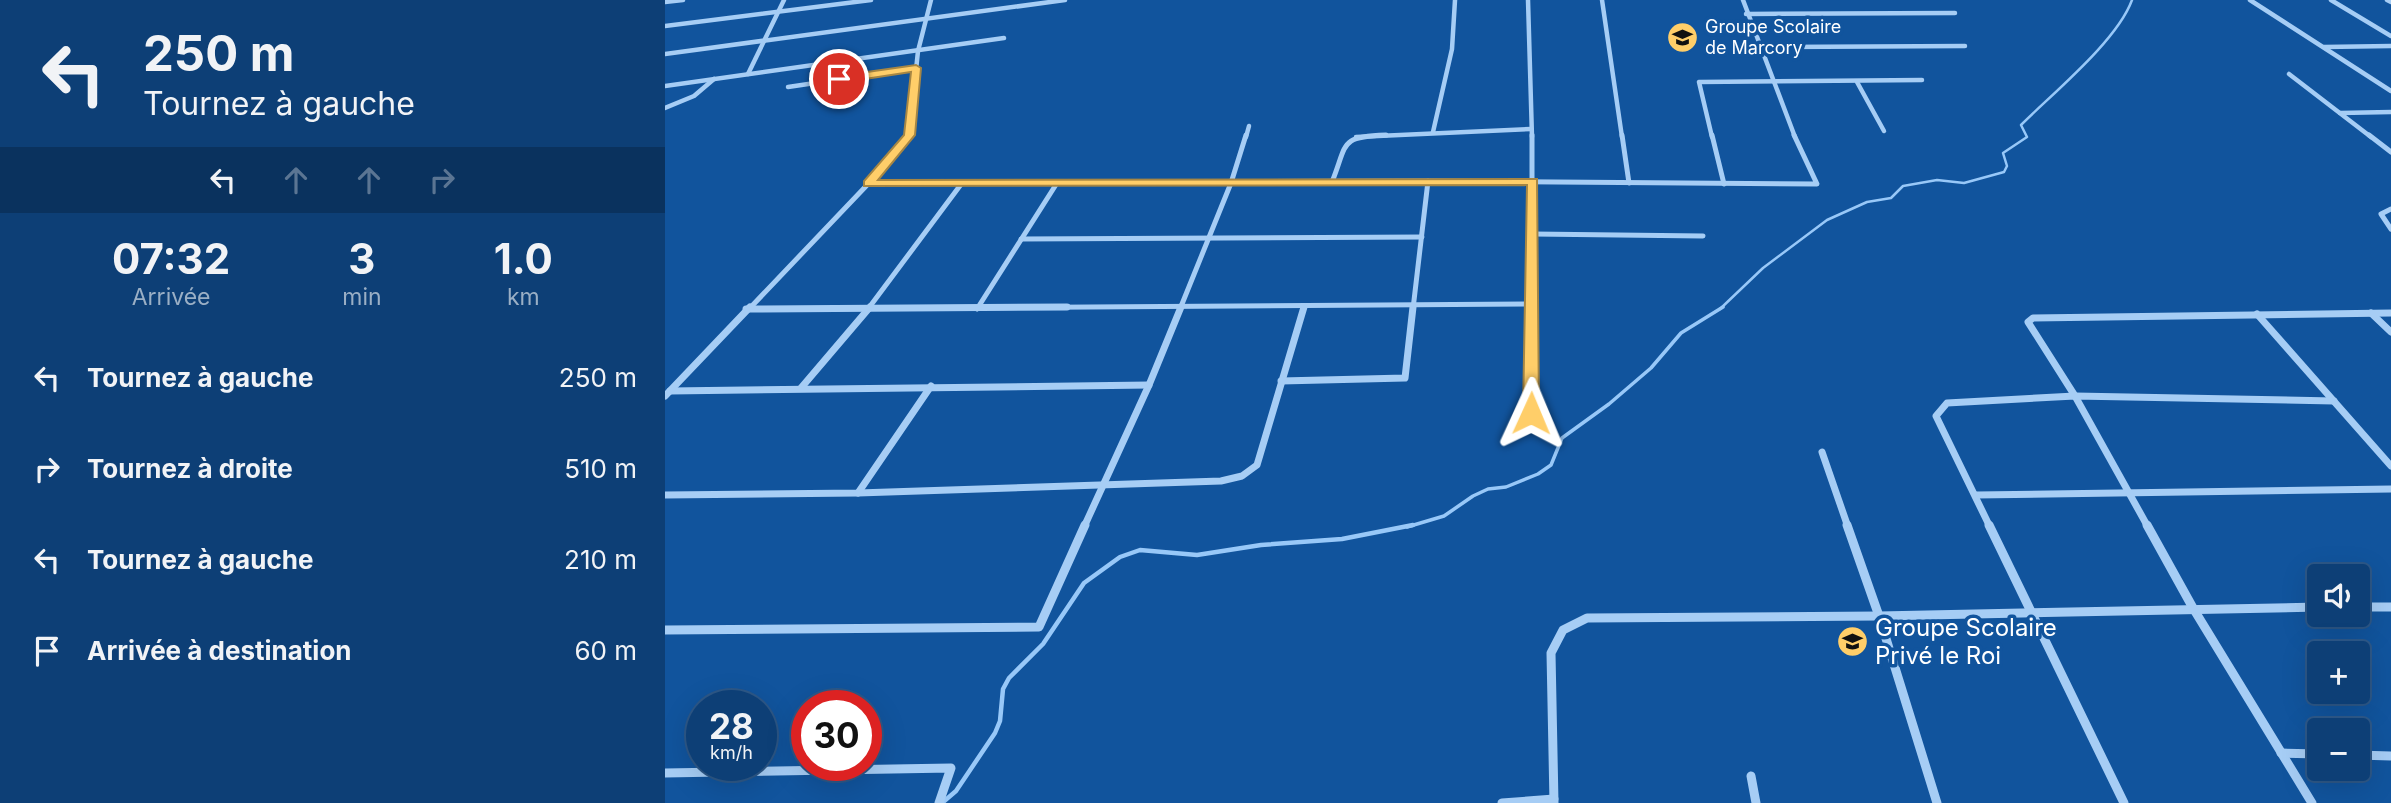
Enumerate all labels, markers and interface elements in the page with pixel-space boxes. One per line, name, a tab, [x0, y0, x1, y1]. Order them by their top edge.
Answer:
place label: Groupe Scolaire de Marcory	[1705, 16, 1841, 58]
school or university icon: Groupe Scolaire de Marcory	[1665, 20, 1699, 54]
text: 250 m	[143, 24, 295, 83]
icon: left	[28, 28, 119, 119]
pin	[809, 49, 869, 109]
icon: arrive	[820, 60, 858, 98]
text: Tournez à gauche	[143, 84, 415, 123]
icon: left	[204, 161, 242, 199]
icon: ahead	[277, 161, 315, 199]
icon: ahead	[350, 161, 388, 199]
icon: right	[423, 161, 461, 199]
text: 07:32	[112, 233, 230, 284]
text: 3	[348, 233, 375, 284]
text: 1.0	[494, 233, 553, 284]
text: Arrivée	[132, 283, 211, 311]
text: min	[342, 283, 382, 311]
text: km	[507, 283, 540, 311]
icon: left	[28, 359, 66, 397]
text: Tournez à gauche	[87, 362, 313, 393]
text: 250 m	[559, 362, 637, 393]
position arrow	[1494, 376, 1568, 450]
icon: right	[28, 450, 66, 488]
text: Tournez à droite	[87, 453, 293, 484]
text: 510 m	[564, 453, 637, 484]
icon: left	[28, 541, 66, 579]
text: Tournez à gauche	[87, 544, 313, 575]
text: 210 m	[564, 544, 637, 575]
map controls	[2307, 564, 2370, 781]
button: sound	[2307, 564, 2370, 627]
place label: Groupe Scolaire Privé le Roi	[1875, 613, 2057, 670]
school or university icon: Groupe Scolaire Privé le Roi	[1835, 625, 1869, 659]
icon: arrive	[28, 632, 66, 670]
text: Arrivée à destination	[87, 635, 352, 666]
text: 60 m	[574, 635, 637, 666]
button: +	[2307, 641, 2370, 704]
speed limit sign: 30	[791, 690, 882, 781]
text: 28	[709, 705, 754, 747]
button: −	[2307, 718, 2370, 781]
text: km/h	[710, 742, 753, 763]

